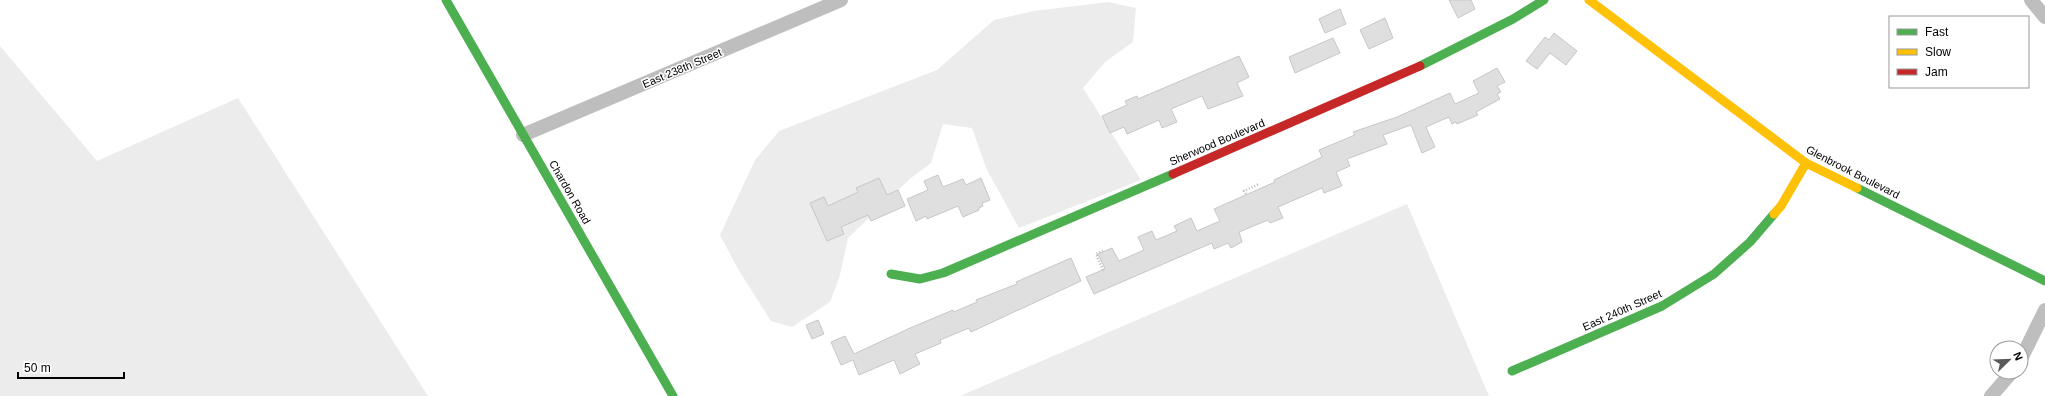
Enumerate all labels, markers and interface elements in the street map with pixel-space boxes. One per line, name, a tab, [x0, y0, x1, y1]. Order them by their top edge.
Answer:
legend	[1889, 16, 2029, 88]
text: Fast	[1925, 25, 1949, 39]
text: Slow	[1925, 45, 1951, 59]
street label: East 238th Street	[641, 46, 723, 90]
text: Jam	[1925, 65, 1948, 79]
street label: Sherwood Boulevard	[1168, 117, 1266, 167]
street label: Glenbrook Boulevard	[1804, 143, 1902, 201]
street label: Chardon Road	[547, 158, 593, 226]
street label: East 240th Street	[1581, 287, 1663, 333]
north arrow	[1989, 340, 2029, 380]
text: N	[2011, 350, 2025, 362]
scale bar	[18, 354, 124, 380]
text: 50 m	[24, 361, 51, 375]

